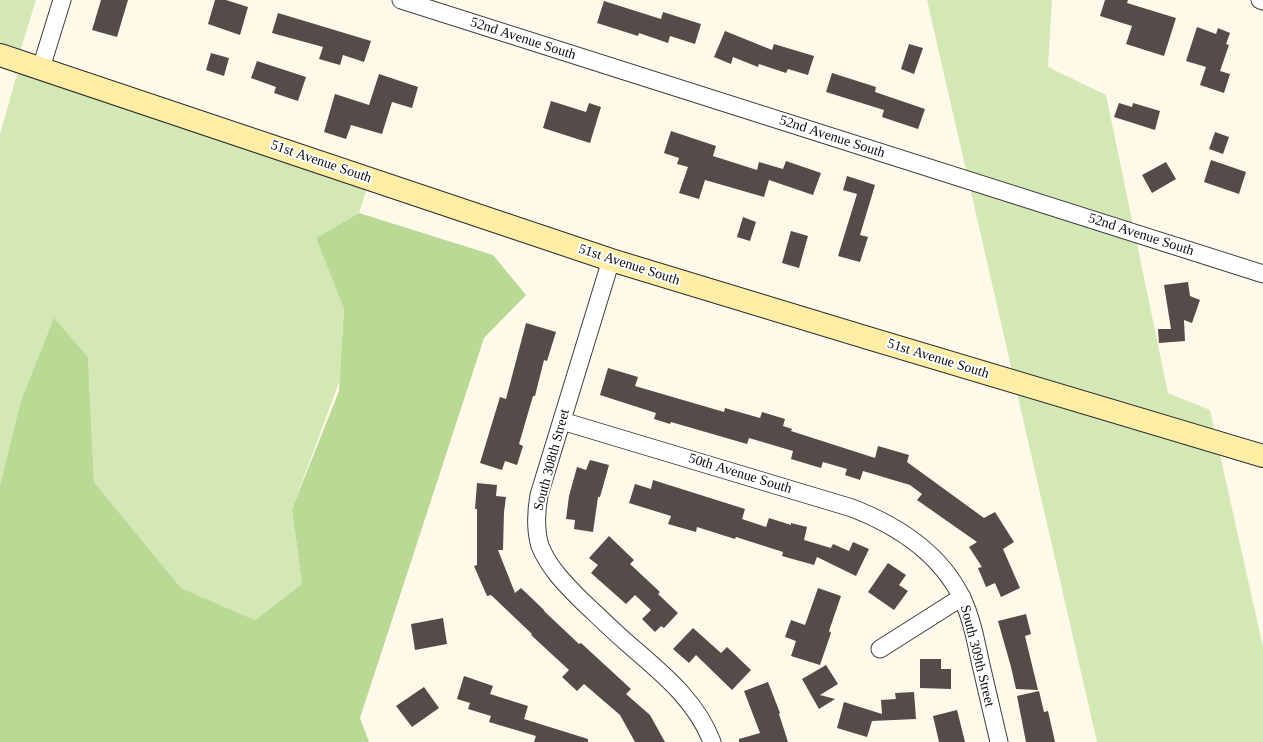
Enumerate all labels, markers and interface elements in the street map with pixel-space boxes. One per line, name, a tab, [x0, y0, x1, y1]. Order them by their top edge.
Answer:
street label: 52nd Avenue South	[468, 14, 578, 64]
street label: 52nd Avenue South	[777, 112, 887, 162]
street label: 51st Avenue South	[268, 137, 374, 187]
street label: 52nd Avenue South	[1086, 210, 1196, 260]
street label: 51st Avenue South	[576, 241, 682, 289]
street label: 51st Avenue South	[885, 336, 991, 382]
street label: South 308th Street	[530, 407, 574, 513]
street label: 50th Avenue South	[686, 450, 794, 498]
street label: South 309th Street	[956, 603, 998, 709]

